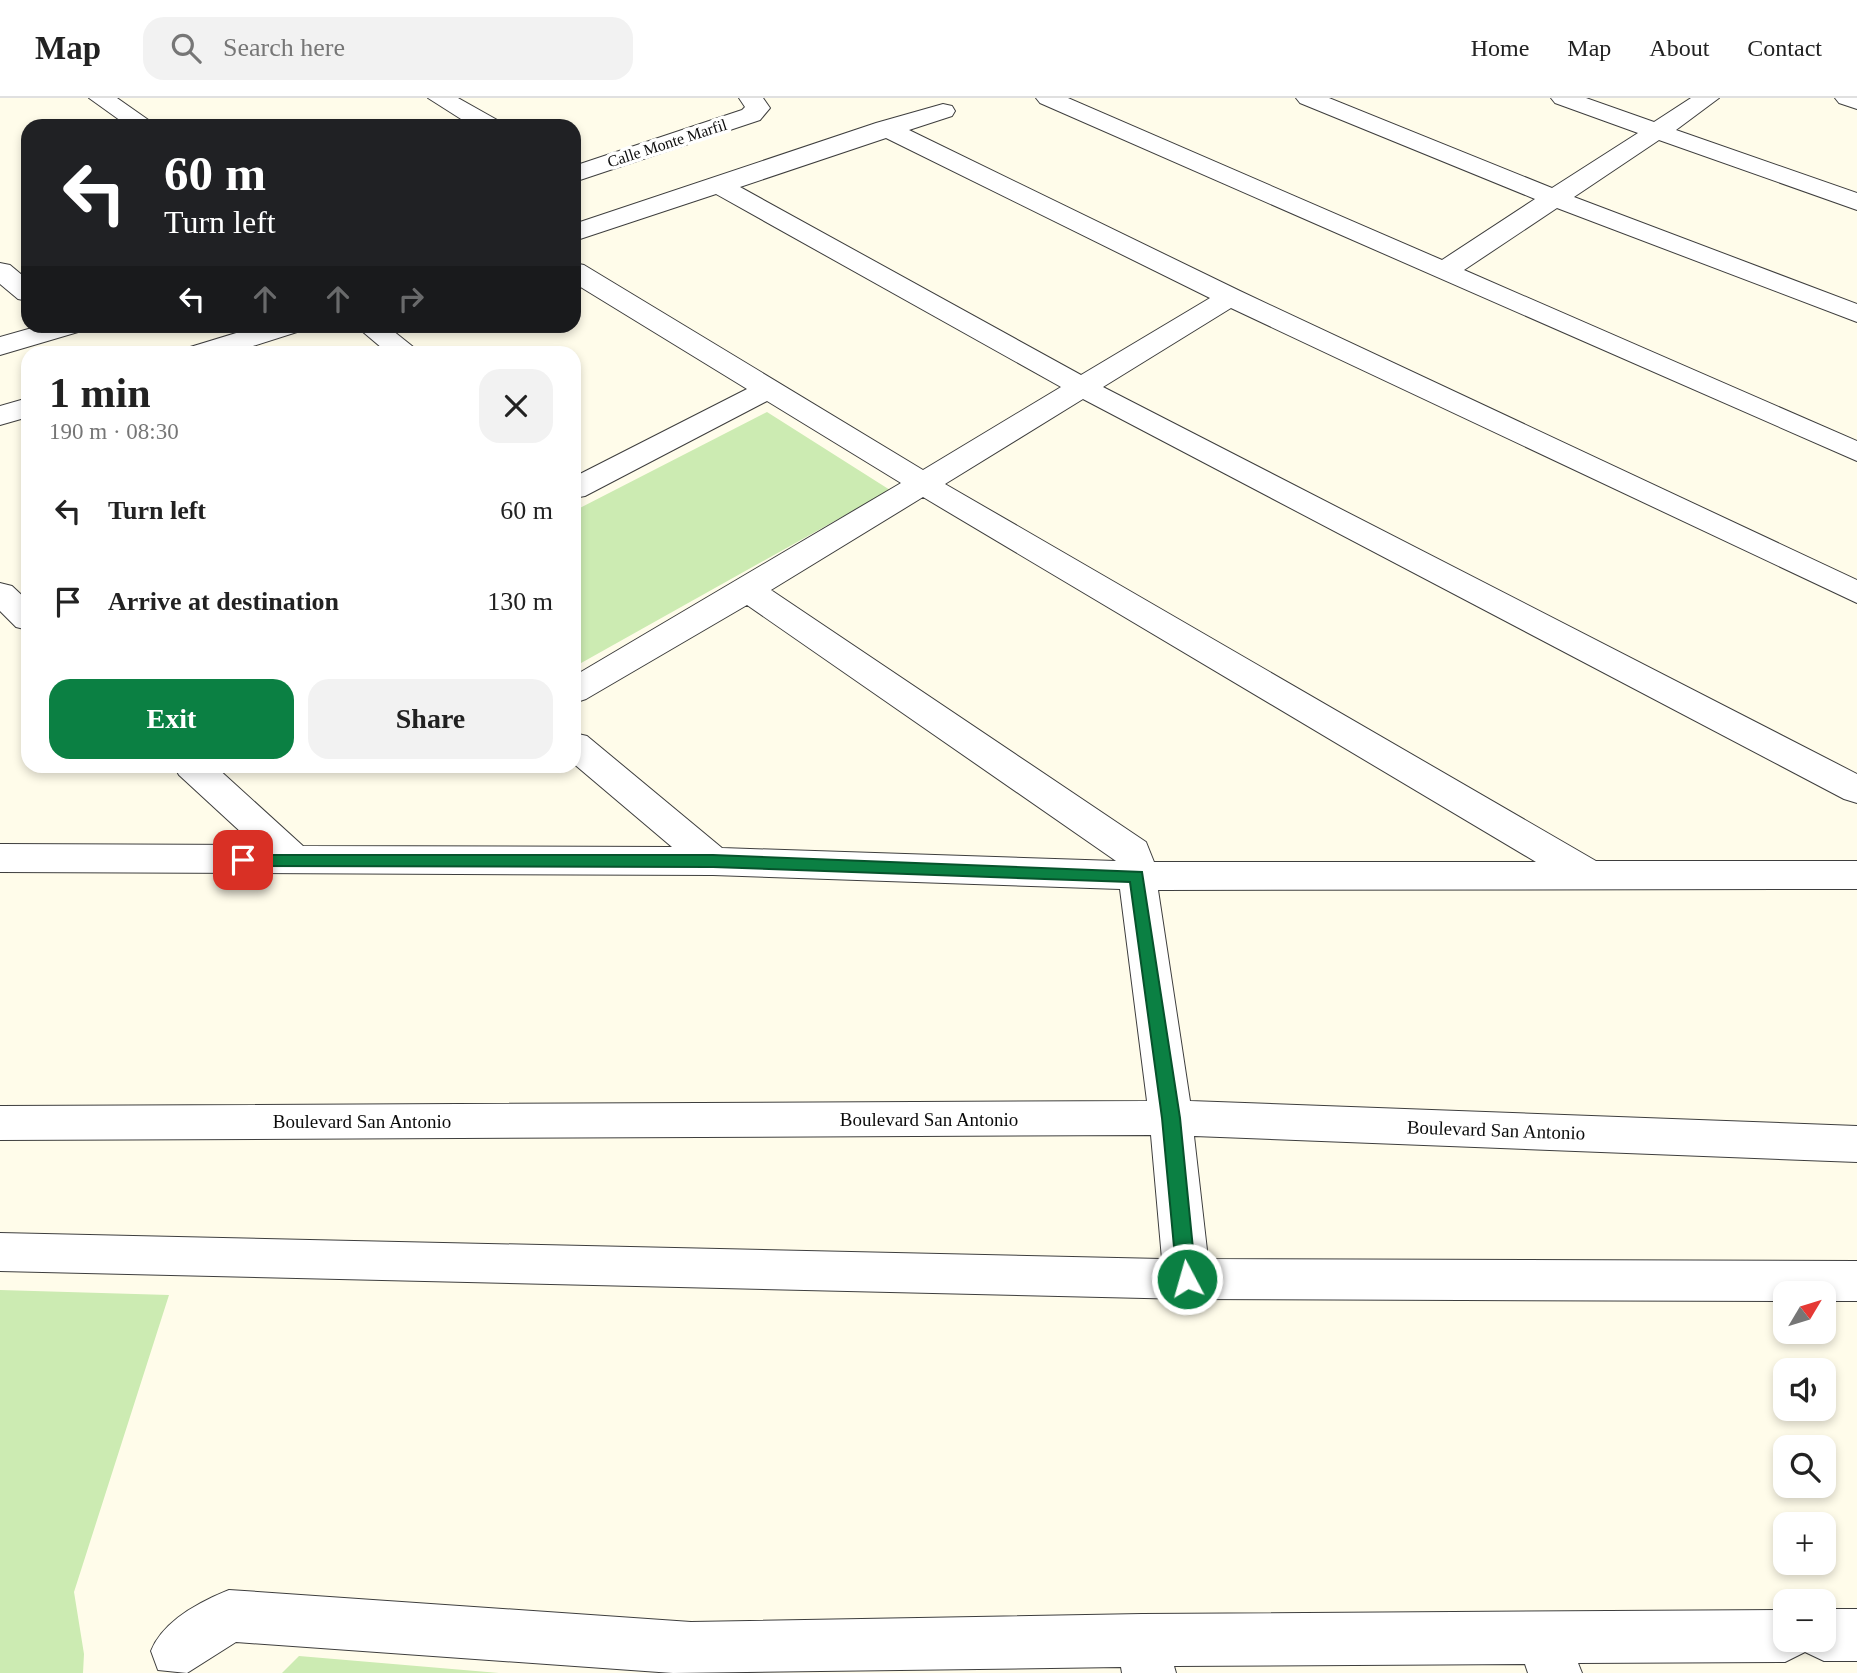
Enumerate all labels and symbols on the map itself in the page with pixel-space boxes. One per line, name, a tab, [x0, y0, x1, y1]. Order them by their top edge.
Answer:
street label: Calle Monte Marfil	[605, 116, 729, 170]
pin	[213, 830, 273, 890]
street label: Boulevard San Antonio	[840, 1109, 1018, 1130]
street label: Boulevard San Antonio	[273, 1111, 451, 1132]
street label: Boulevard San Antonio	[1406, 1116, 1586, 1144]
position arrow	[1150, 1242, 1224, 1316]
north arrow	[1773, 1281, 1836, 1344]

